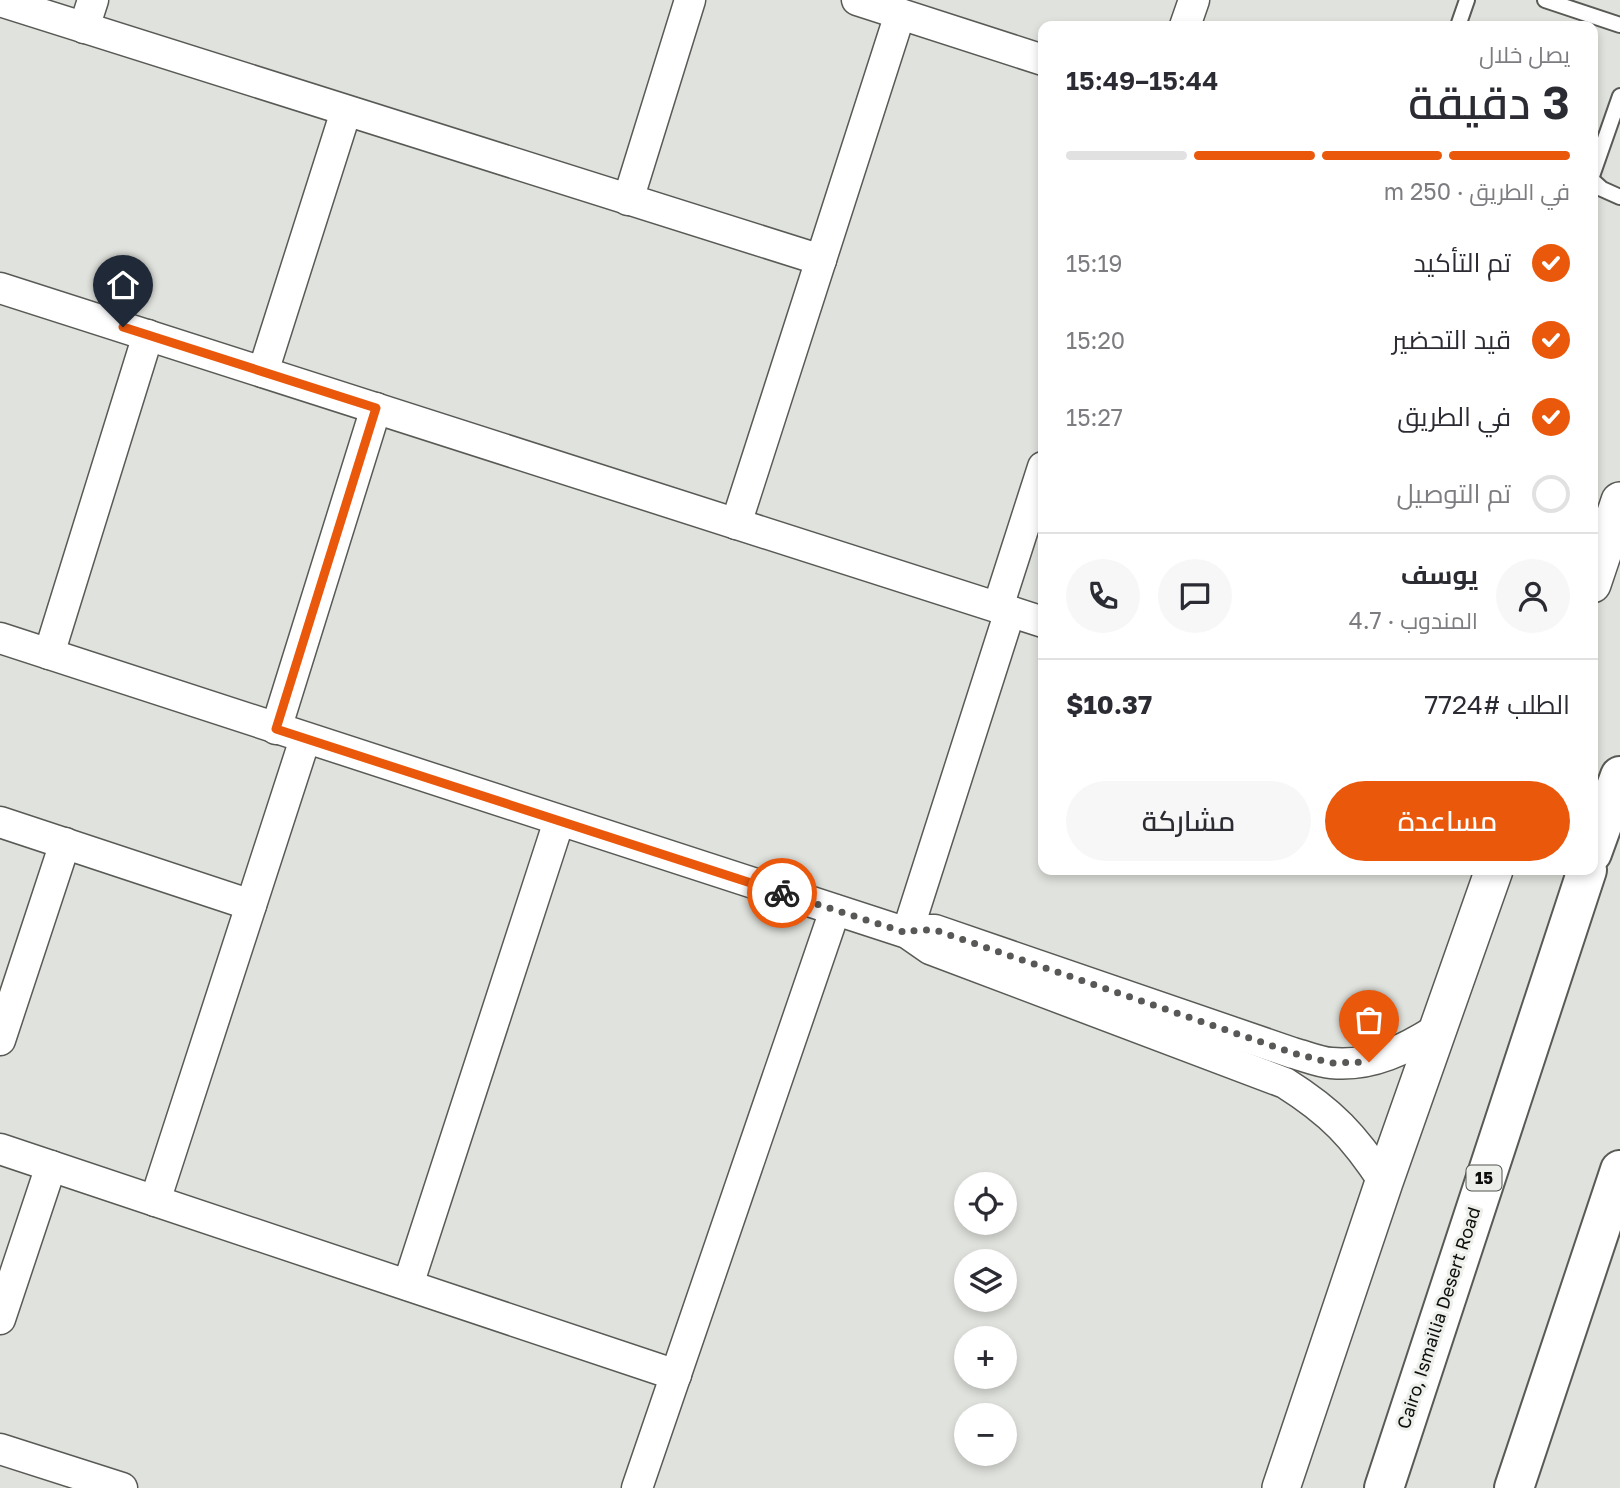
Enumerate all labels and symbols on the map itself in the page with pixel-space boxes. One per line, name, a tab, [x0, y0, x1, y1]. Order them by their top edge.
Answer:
pin	[93, 255, 153, 327]
courier	[747, 858, 817, 928]
pin	[1339, 990, 1399, 1062]
road number: 15	[1466, 1166, 1502, 1190]
street label: Cairo, Ismailia Desert Road	[1392, 1204, 1484, 1431]

